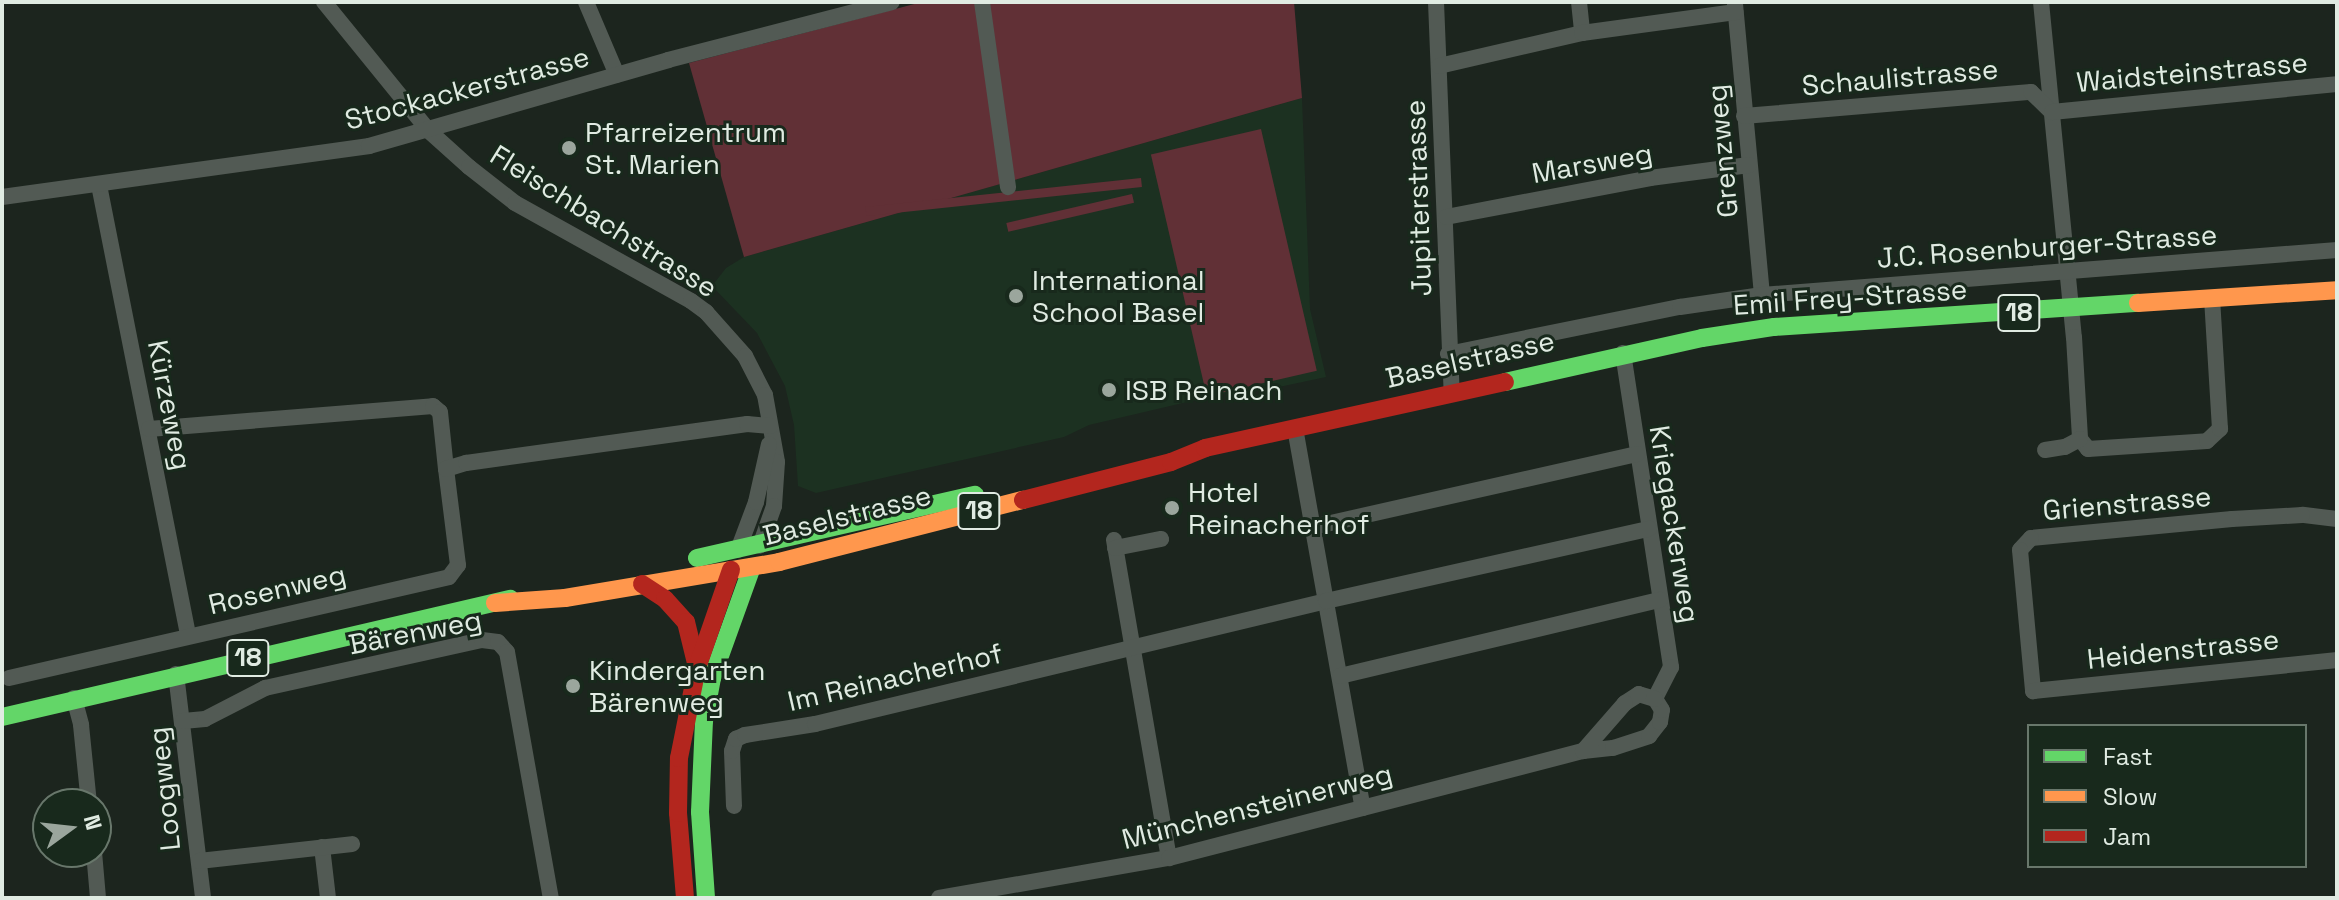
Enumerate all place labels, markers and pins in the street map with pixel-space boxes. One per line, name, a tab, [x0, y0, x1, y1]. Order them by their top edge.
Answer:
place label: Pfarreizentrum St. Marien	[585, 115, 786, 181]
marker: Pfarreizentrum St. Marien	[560, 139, 578, 157]
place label: International School Basel	[1032, 263, 1205, 329]
marker: International School Basel	[1007, 287, 1025, 305]
place label: ISB Reinach	[1125, 373, 1282, 407]
marker: ISB Reinach	[1100, 381, 1118, 399]
place label: Hotel Reinacherhof	[1188, 475, 1369, 541]
marker: Hotel Reinacherhof	[1163, 499, 1181, 517]
place label: Kindergarten Bärenweg	[589, 653, 766, 719]
marker: Kindergarten Bärenweg	[564, 677, 582, 695]

